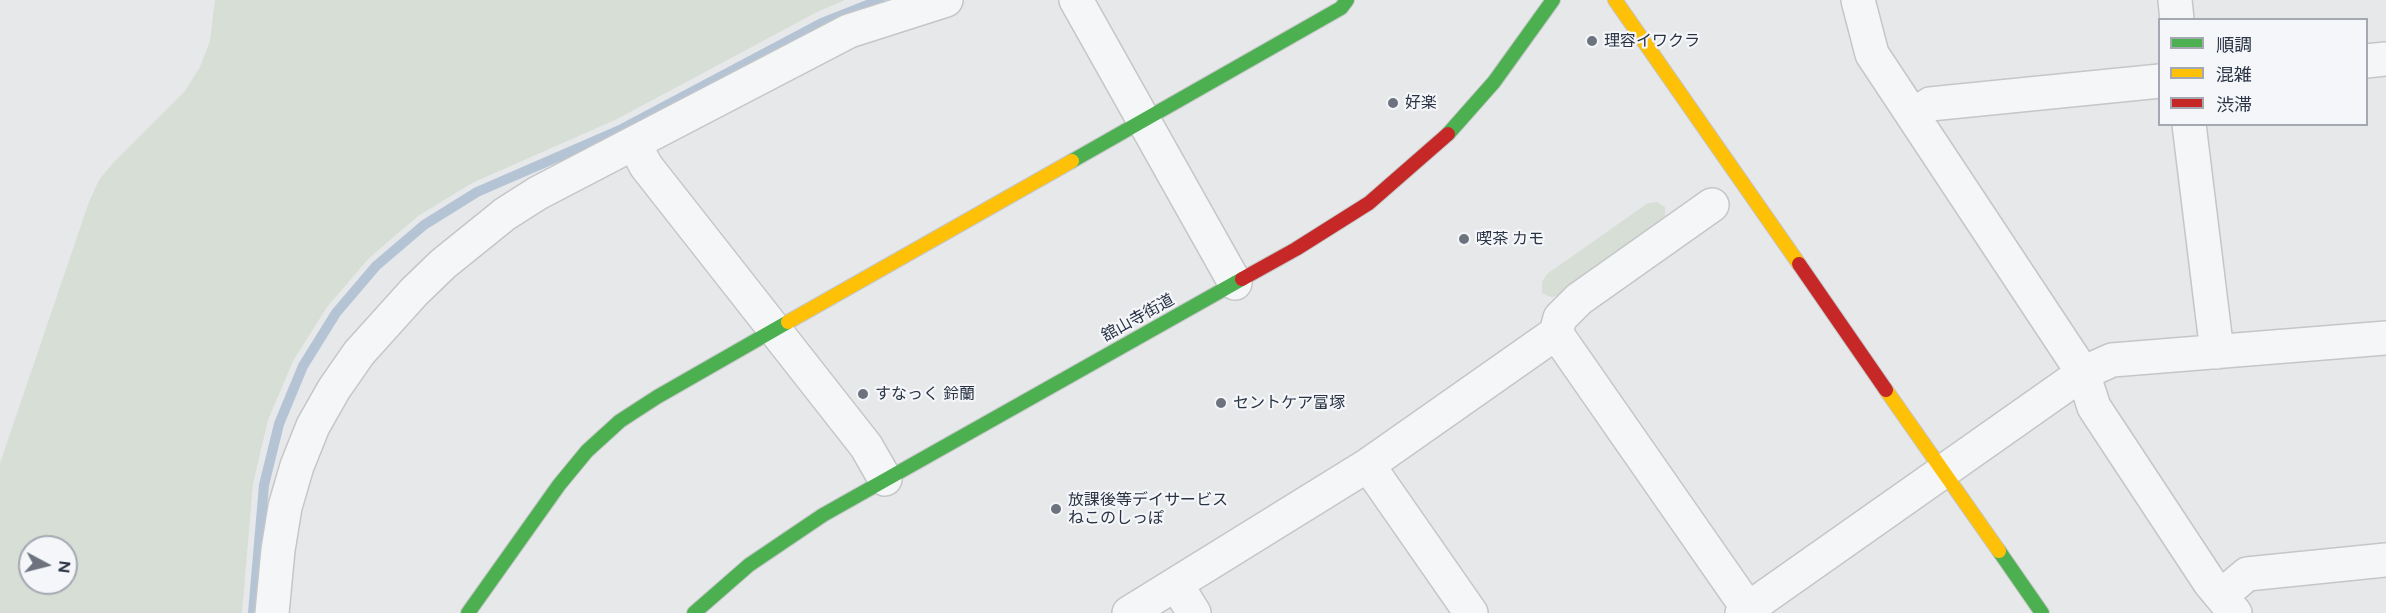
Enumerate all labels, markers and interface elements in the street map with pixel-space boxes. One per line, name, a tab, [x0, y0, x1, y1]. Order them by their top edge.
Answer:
legend	[2158, 18, 2368, 126]
place label: 理容イワクラ	[1604, 31, 1700, 51]
marker: 理容イワクラ	[1585, 34, 1599, 48]
text: 順調	[2216, 34, 2252, 56]
text: 混雑	[2216, 64, 2252, 86]
place label: 好楽	[1405, 93, 1437, 113]
text: 渋滞	[2216, 94, 2252, 116]
marker: 好楽	[1386, 96, 1400, 110]
place label: 喫茶 カモ	[1476, 229, 1544, 249]
marker: 喫茶 カモ	[1457, 232, 1471, 246]
street label: 舘山寺街道	[1098, 290, 1178, 346]
place label: すなっく 鈴蘭	[875, 384, 975, 404]
marker: すなっく 鈴蘭	[856, 387, 870, 401]
place label: セントケア富塚	[1233, 393, 1345, 413]
marker: セントケア富塚	[1214, 396, 1228, 410]
place label: 放課後等デイサービス ねこのしっぽ	[1068, 490, 1228, 528]
marker: 放課後等デイサービス ねこのしっぽ	[1049, 502, 1063, 516]
north arrow	[18, 535, 78, 595]
text: N	[54, 560, 75, 574]

